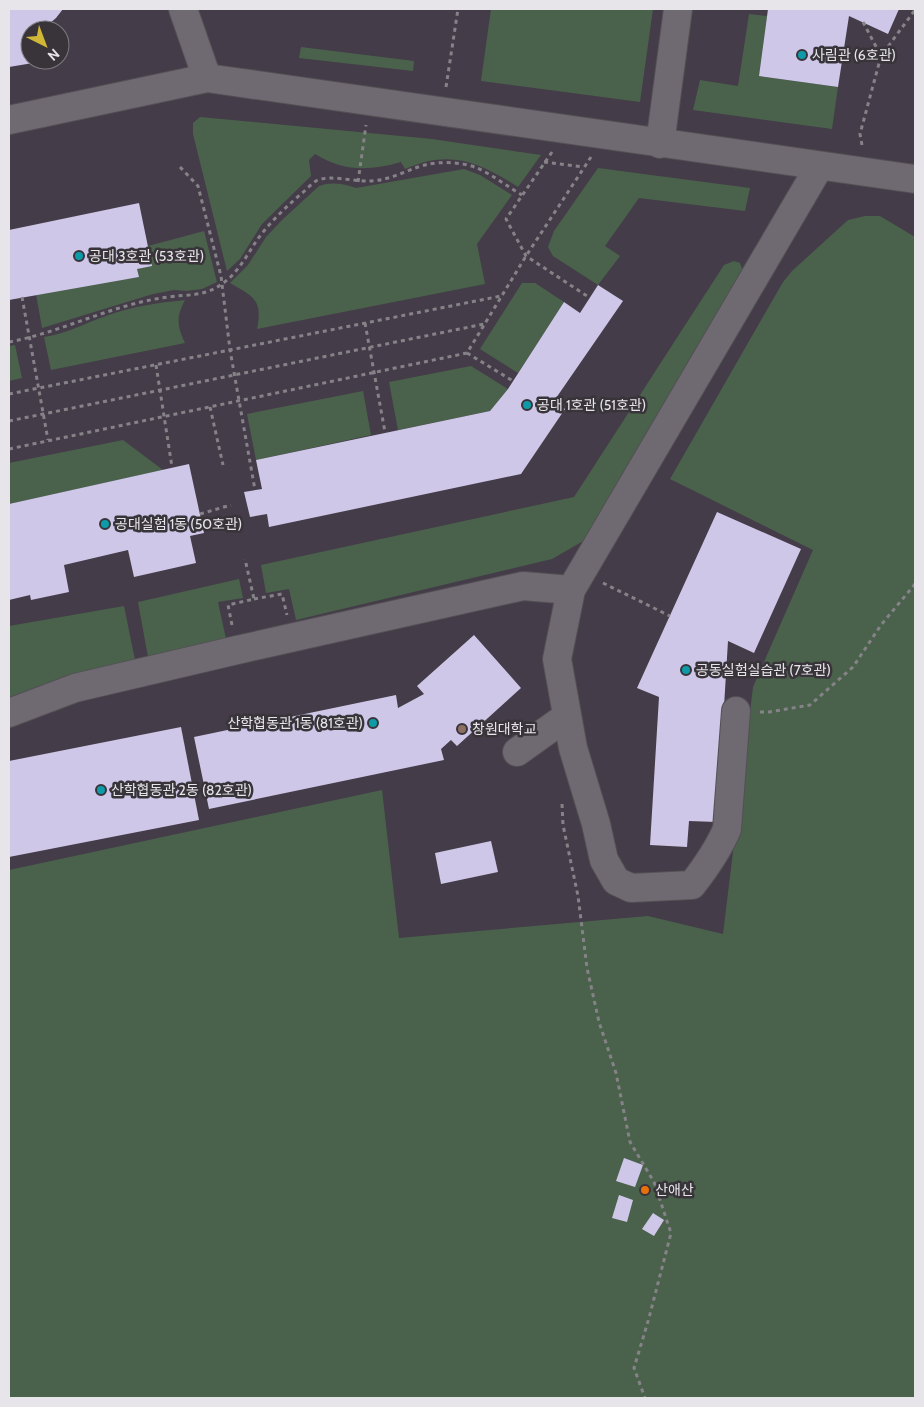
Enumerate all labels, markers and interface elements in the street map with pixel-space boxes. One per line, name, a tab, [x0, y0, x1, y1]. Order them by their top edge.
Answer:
north arrow	[20, 20, 70, 70]
text: N	[44, 45, 63, 65]
place label: 사림관 (6호관)	[812, 46, 896, 64]
marker: 사림관 (6호관)	[796, 49, 808, 61]
place label: 공대 3호관 (53호관)	[89, 247, 204, 265]
marker: 공대 3호관 (53호관)	[73, 250, 85, 262]
place label: 공대 1호관 (51호관)	[537, 396, 646, 414]
marker: 공대 1호관 (51호관)	[521, 399, 533, 411]
place label: 공대실험 1동 (50호관)	[115, 515, 242, 533]
marker: 공대실험 1동 (50호관)	[99, 518, 111, 530]
place label: 공동실험실습관 (7호관)	[696, 661, 831, 679]
marker: 공동실험실습관 (7호관)	[680, 664, 692, 676]
place label: 산학협동관 1동 (81호관)	[228, 714, 363, 732]
marker: 산학협동관 1동 (81호관)	[367, 717, 379, 729]
place label: 창원대학교	[472, 720, 537, 738]
marker: 창원대학교	[456, 723, 468, 735]
place label: 산학협동관 2동 (82호관)	[111, 781, 252, 799]
marker: 산학협동관 2동 (82호관)	[95, 784, 107, 796]
place label: 산애산	[655, 1181, 694, 1199]
marker: 산애산	[639, 1184, 651, 1196]

